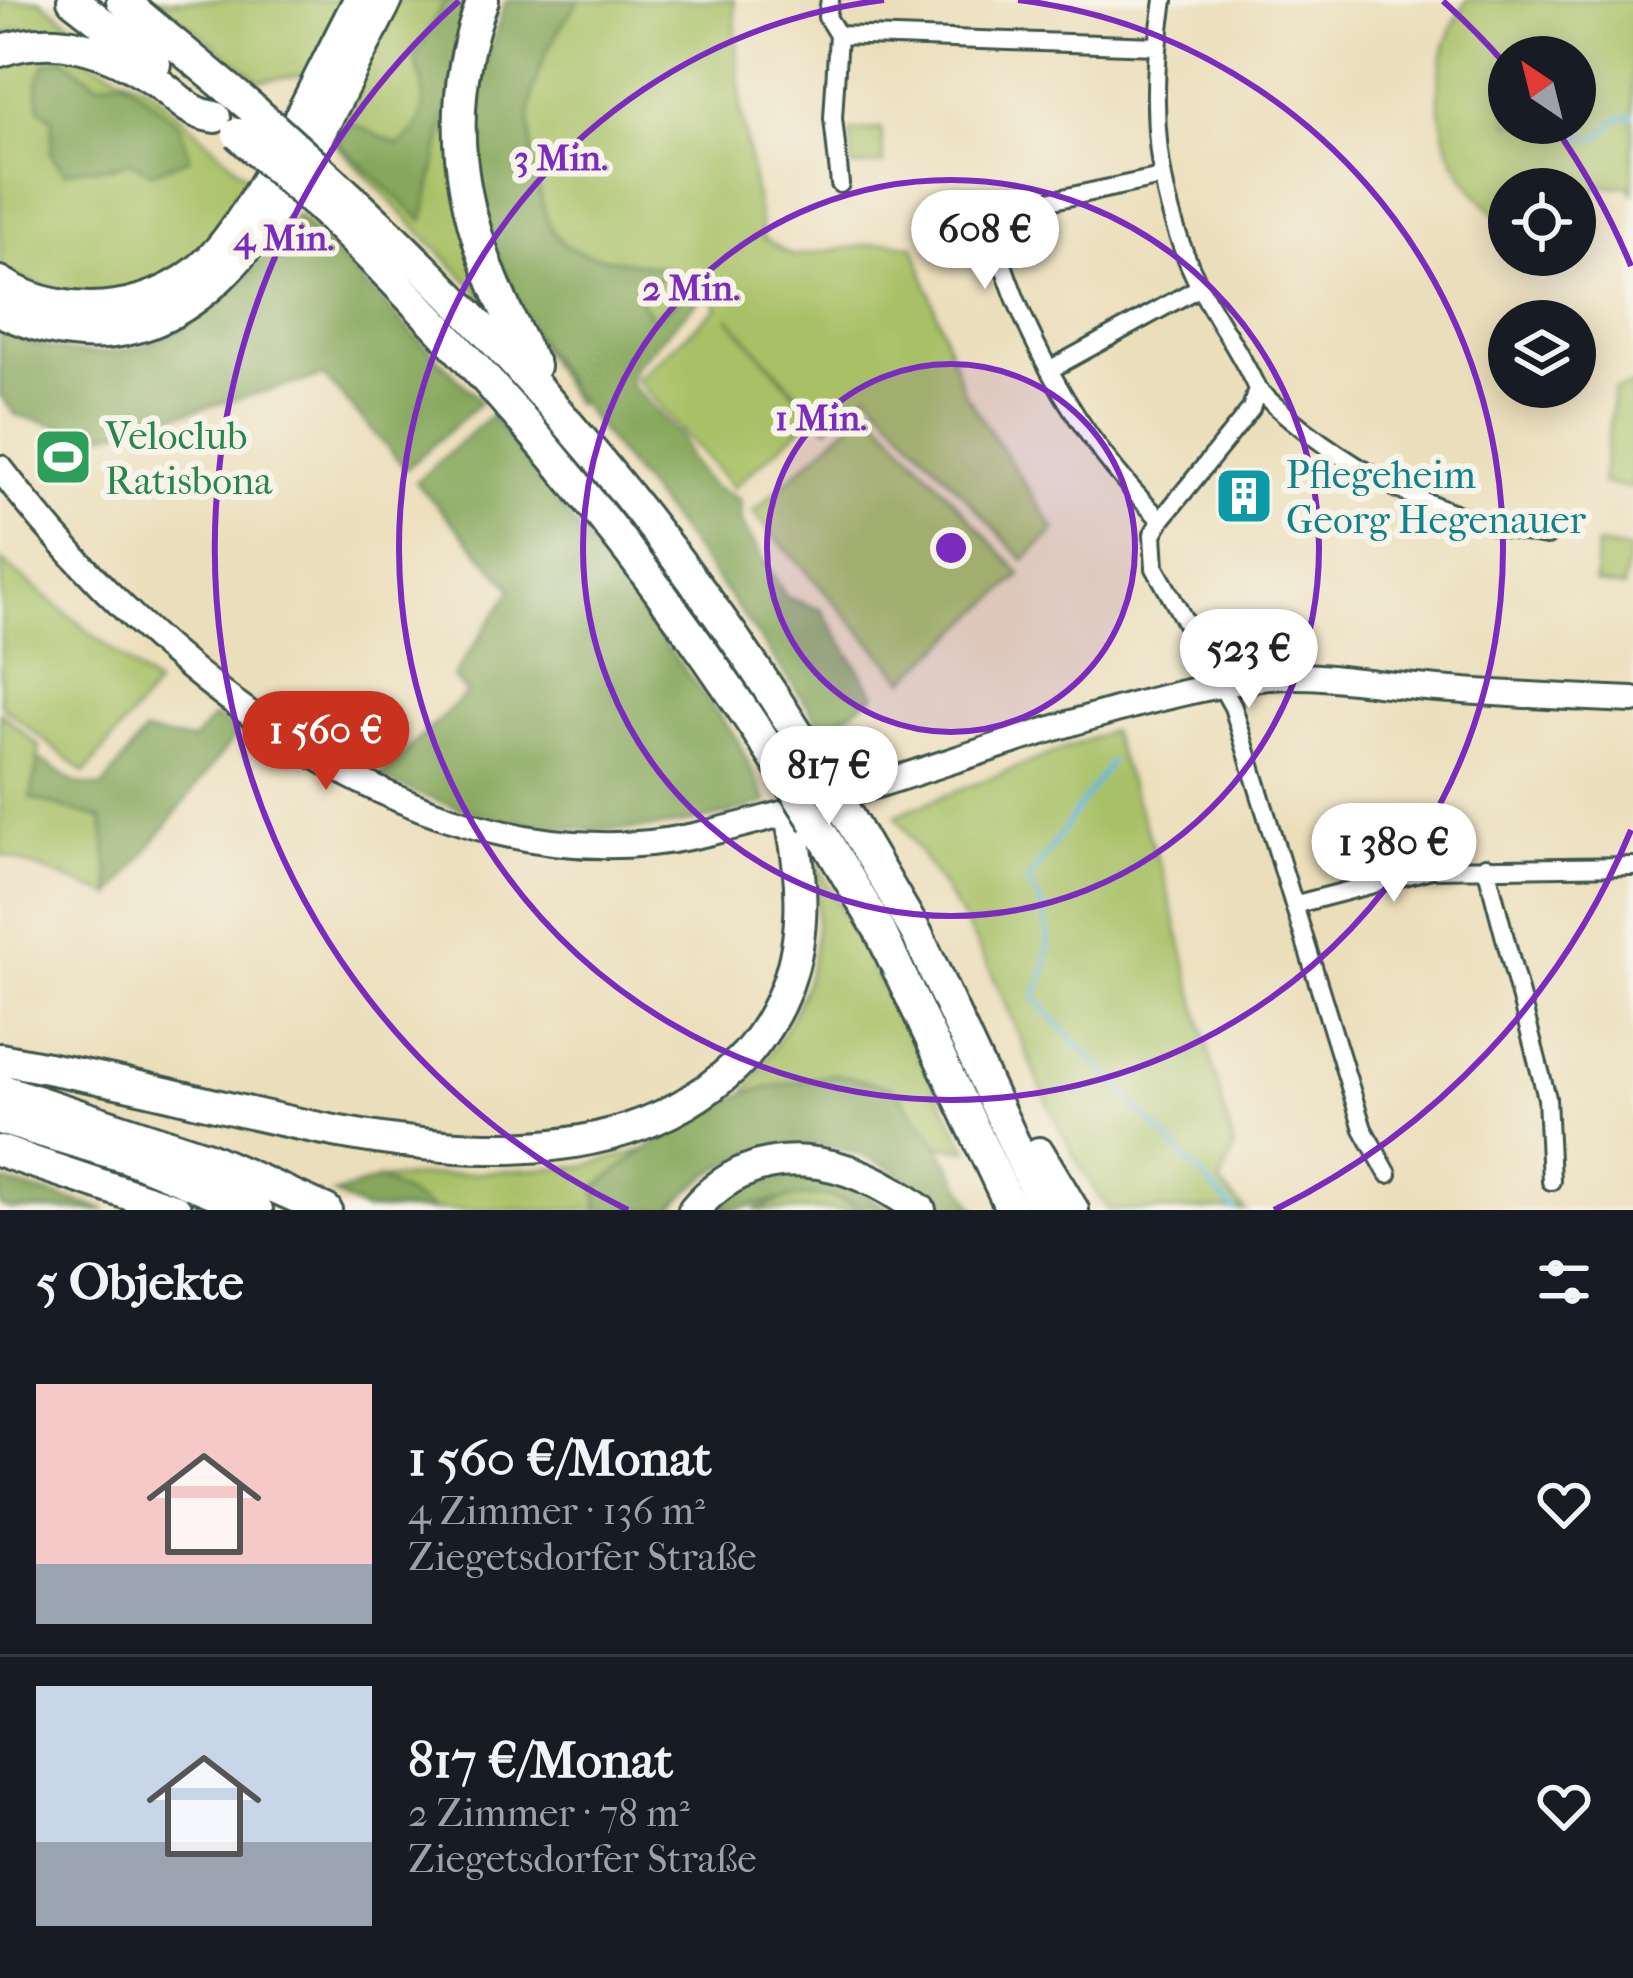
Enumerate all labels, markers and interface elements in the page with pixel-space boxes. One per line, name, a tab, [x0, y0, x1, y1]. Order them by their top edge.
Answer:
north arrow	[1488, 36, 1596, 144]
map controls	[1488, 36, 1596, 408]
text: 3 Min.	[514, 137, 608, 179]
button: locate	[1488, 168, 1596, 276]
pin: 608 €	[901, 190, 1069, 292]
text: 608 €	[938, 206, 1032, 252]
text: 4 Min.	[233, 217, 334, 260]
text: 2 Min.	[642, 267, 740, 309]
button: layers	[1488, 300, 1596, 408]
text: 1 Min.	[775, 397, 867, 439]
place label: Veloclub Ratisbona	[104, 413, 273, 504]
sports icon: Veloclub Ratisbona	[32, 426, 94, 488]
place label: Pflegeheim Georg Hegenauer	[1286, 452, 1587, 543]
building icon: Pflegeheim Georg Hegenauer	[1213, 465, 1275, 527]
centre of rings	[930, 527, 972, 569]
pin: 523 €	[1165, 609, 1333, 711]
text: 523 €	[1207, 625, 1291, 671]
pin: 1 560 €	[215, 691, 437, 793]
text: 1 560 €	[269, 707, 383, 753]
pin: 817 €	[745, 726, 913, 828]
text: 817 €	[787, 742, 871, 788]
pin: 1 380 €	[1283, 803, 1505, 905]
text: 1 380 €	[1339, 819, 1449, 865]
icon: filters	[1531, 1249, 1597, 1315]
text: 5 Objekte	[36, 1252, 244, 1312]
text: 1 560 €/Monat	[408, 1428, 712, 1488]
icon: home	[132, 1432, 276, 1576]
icon: heart	[1531, 1471, 1597, 1537]
text: 4 Zimmer · 136 m²	[408, 1488, 705, 1534]
text: Ziegetsdorfer Straße	[408, 1534, 757, 1580]
text: 817 €/Monat	[408, 1730, 673, 1790]
icon: home	[132, 1734, 276, 1878]
icon: heart	[1531, 1773, 1597, 1839]
text: 2 Zimmer · 78 m²	[408, 1790, 690, 1836]
text: Ziegetsdorfer Straße	[408, 1836, 757, 1882]

